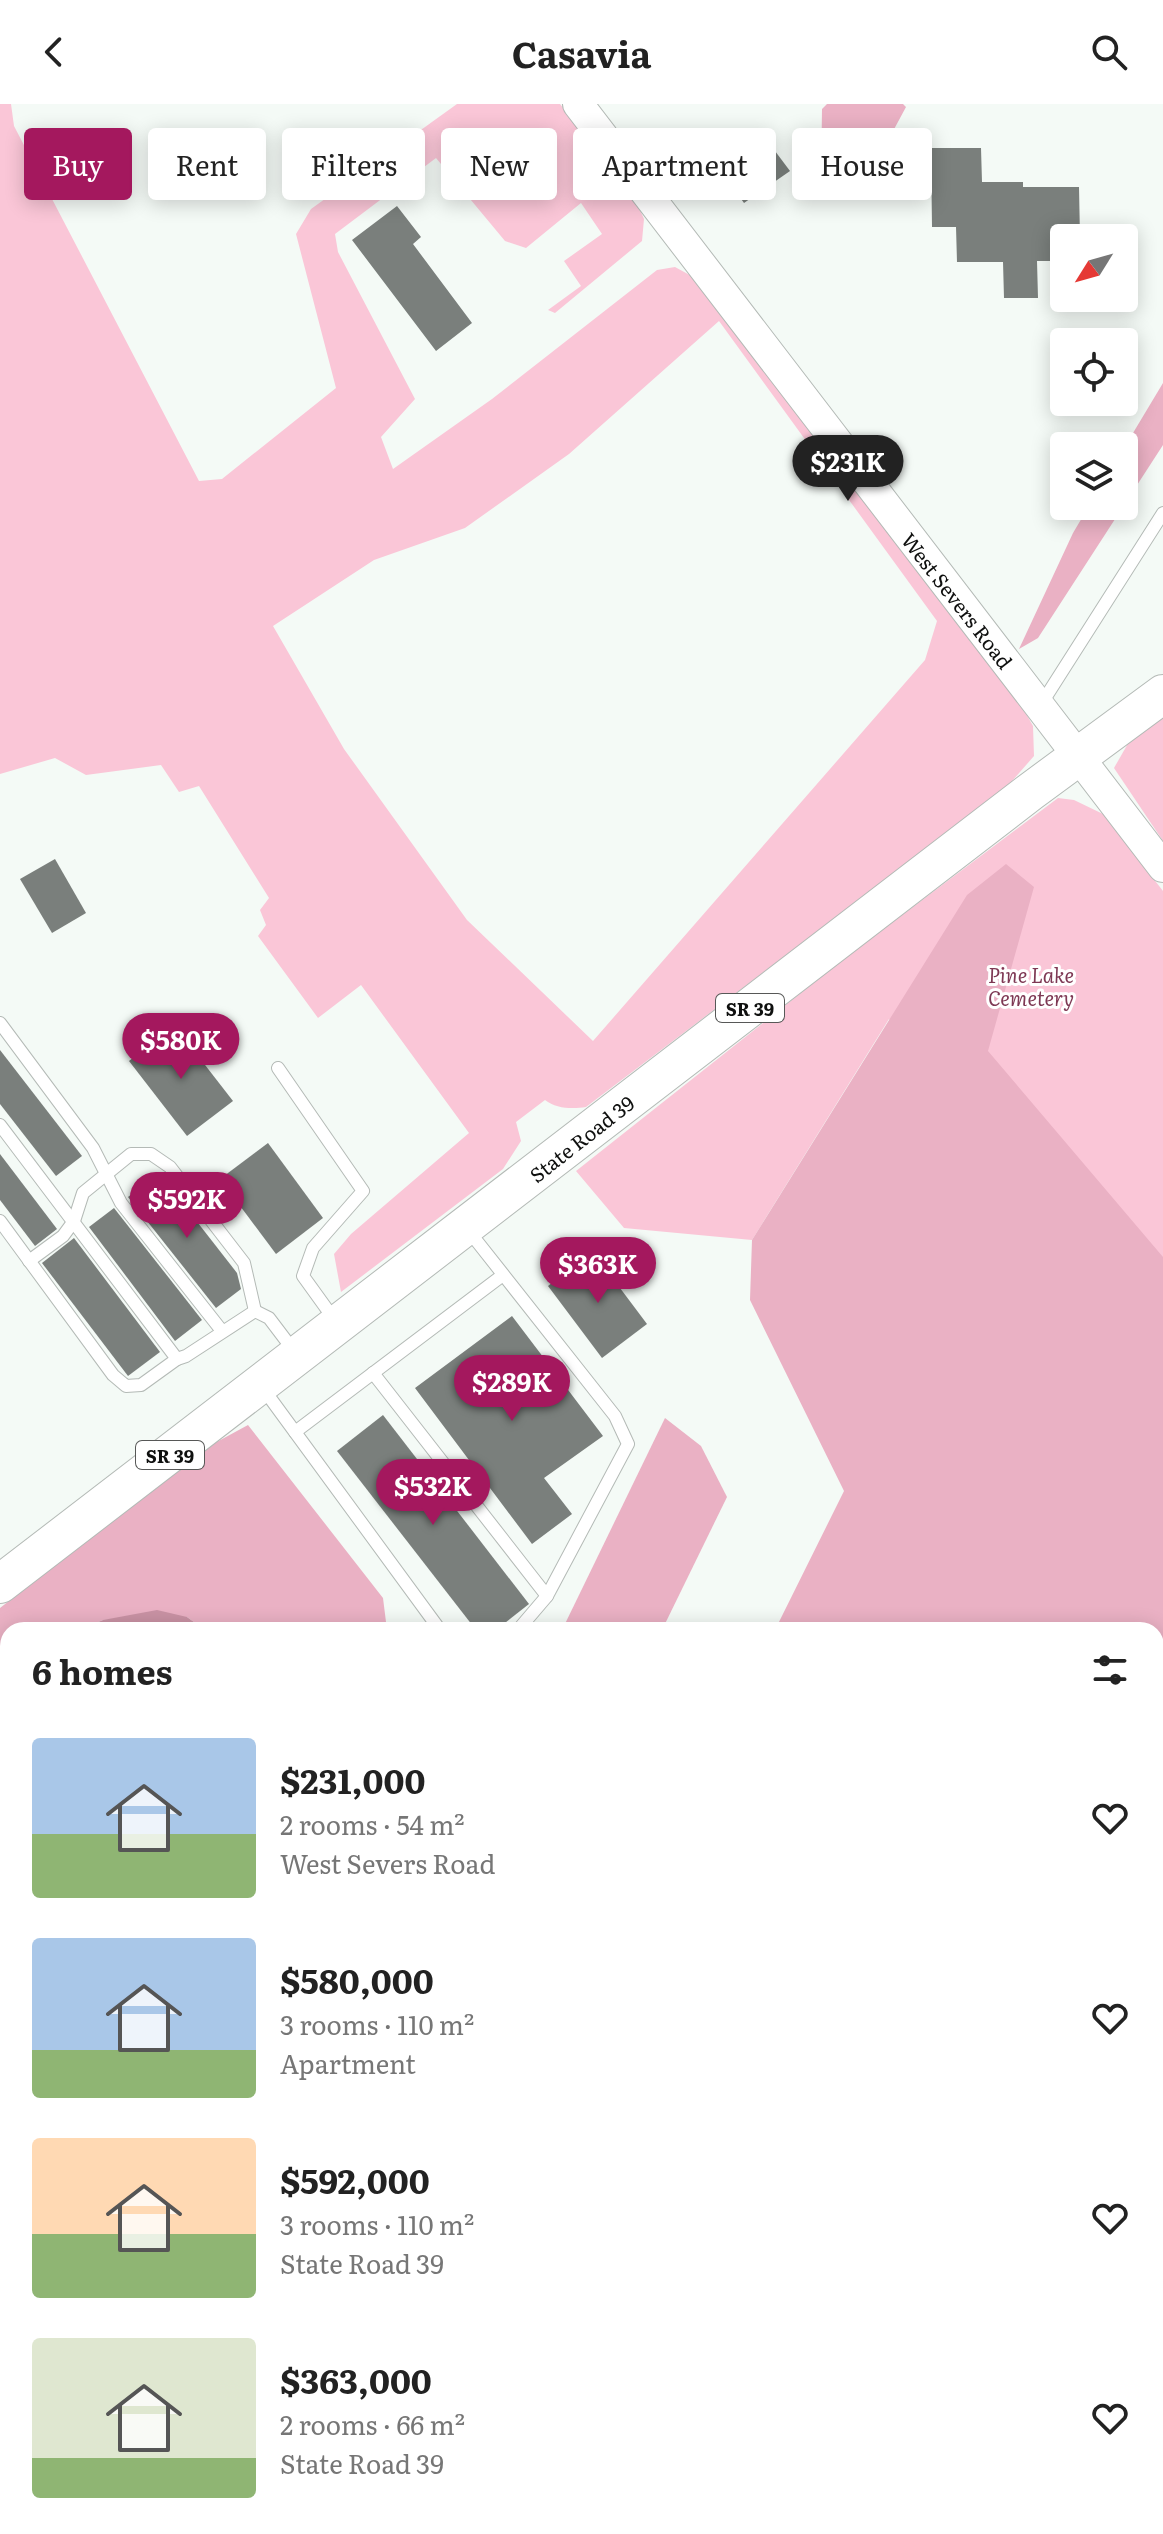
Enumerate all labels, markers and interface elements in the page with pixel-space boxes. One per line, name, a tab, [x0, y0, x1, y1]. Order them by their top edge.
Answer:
text: Casavia	[512, 26, 651, 79]
icon: back	[32, 30, 76, 74]
icon: search	[1087, 30, 1131, 74]
chip: Buy	[24, 128, 132, 200]
chip: Rent	[148, 128, 266, 200]
chip: Filters	[282, 128, 425, 200]
chip: New	[441, 128, 557, 200]
chip: Apartment	[573, 128, 776, 200]
chip: House	[792, 128, 932, 200]
north arrow	[1050, 224, 1138, 312]
map controls	[1050, 224, 1138, 520]
button: locate	[1050, 328, 1138, 416]
button: layers	[1050, 432, 1138, 520]
pin: $231K	[792, 435, 904, 503]
text: $231K	[810, 441, 886, 480]
street label: West Severs Road	[895, 526, 1021, 674]
park label: Pine Lake Cemetery	[988, 959, 1074, 1012]
road number: SR 39	[716, 994, 784, 1022]
pin: $580K	[125, 1013, 237, 1081]
text: $580K	[140, 1019, 222, 1058]
street label: State Road 39	[522, 1087, 640, 1189]
pin: $592K	[131, 1172, 243, 1240]
text: $592K	[148, 1178, 226, 1217]
pin: $363K	[542, 1237, 654, 1305]
text: $363K	[558, 1243, 638, 1282]
pin: $289K	[456, 1355, 568, 1423]
text: $289K	[472, 1361, 552, 1400]
road number: SR 39	[136, 1441, 204, 1469]
pin: $532K	[377, 1459, 489, 1527]
text: $532K	[394, 1465, 472, 1504]
text: 6 homes	[32, 1645, 172, 1695]
icon: filters	[1088, 1648, 1132, 1692]
text: $231,000	[280, 1754, 425, 1804]
icon: home	[96, 1770, 192, 1866]
icon: heart	[1088, 1796, 1132, 1840]
text: 2 rooms · 54 m²	[280, 1804, 465, 1843]
text: West Severs Road	[280, 1843, 495, 1882]
text: $580,000	[280, 1954, 434, 2004]
icon: home	[96, 1970, 192, 2066]
icon: heart	[1088, 1996, 1132, 2040]
text: 3 rooms · 110 m²	[280, 2004, 474, 2043]
text: Apartment	[280, 2043, 416, 2082]
text: $592,000	[280, 2154, 430, 2204]
icon: home	[96, 2170, 192, 2266]
icon: heart	[1088, 2196, 1132, 2240]
text: 3 rooms · 110 m²	[280, 2204, 474, 2243]
text: State Road 39	[280, 2243, 444, 2282]
text: $363,000	[280, 2354, 432, 2404]
icon: home	[96, 2370, 192, 2466]
icon: heart	[1088, 2396, 1132, 2440]
text: 2 rooms · 66 m²	[280, 2404, 465, 2443]
text: State Road 39	[280, 2443, 444, 2482]

